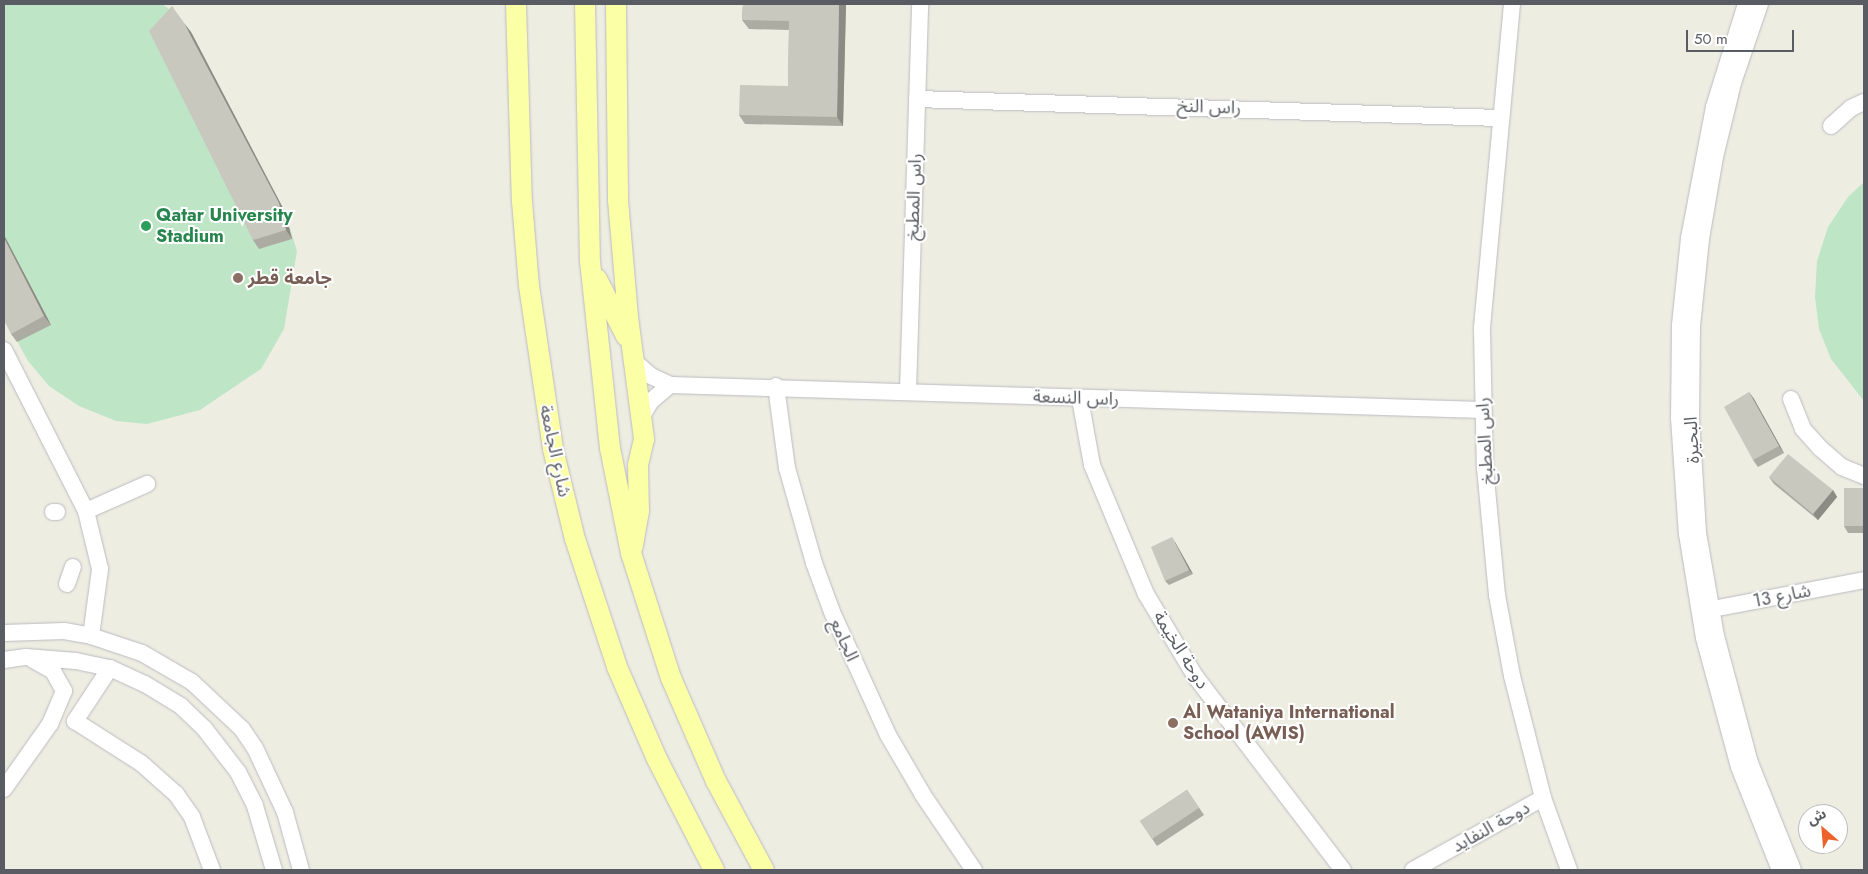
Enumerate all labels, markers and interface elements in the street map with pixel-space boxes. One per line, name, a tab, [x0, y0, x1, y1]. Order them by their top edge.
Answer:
scale bar	[1688, 20, 1796, 52]
text: 50 m	[1694, 28, 1728, 50]
street label: راس النخ	[1176, 95, 1242, 119]
street label: راس المطبخ	[902, 153, 926, 241]
place label: Qatar University Stadium	[156, 205, 293, 248]
marker: Qatar University Stadium	[140, 220, 152, 232]
place label: جامعة قطر	[248, 267, 332, 289]
marker: جامعة قطر	[232, 272, 244, 284]
street label: راس النسعة	[1033, 386, 1119, 410]
street label: راس المطبخ	[1472, 397, 1498, 485]
street label: شارع الجامعة	[535, 403, 575, 499]
street label: البحيرة	[1680, 416, 1704, 464]
street label: شارع 13	[1751, 580, 1813, 612]
street label: دوحة الخيمة	[1149, 607, 1213, 693]
street label: الجامع	[825, 615, 863, 665]
place label: Al Wataniya International School (AWIS)	[1183, 702, 1395, 744]
marker: Al Wataniya International School (AWIS)	[1167, 717, 1179, 729]
street label: دوحة النفايد	[1448, 797, 1534, 857]
text: ش	[1804, 803, 1830, 830]
north arrow	[1798, 804, 1848, 854]

